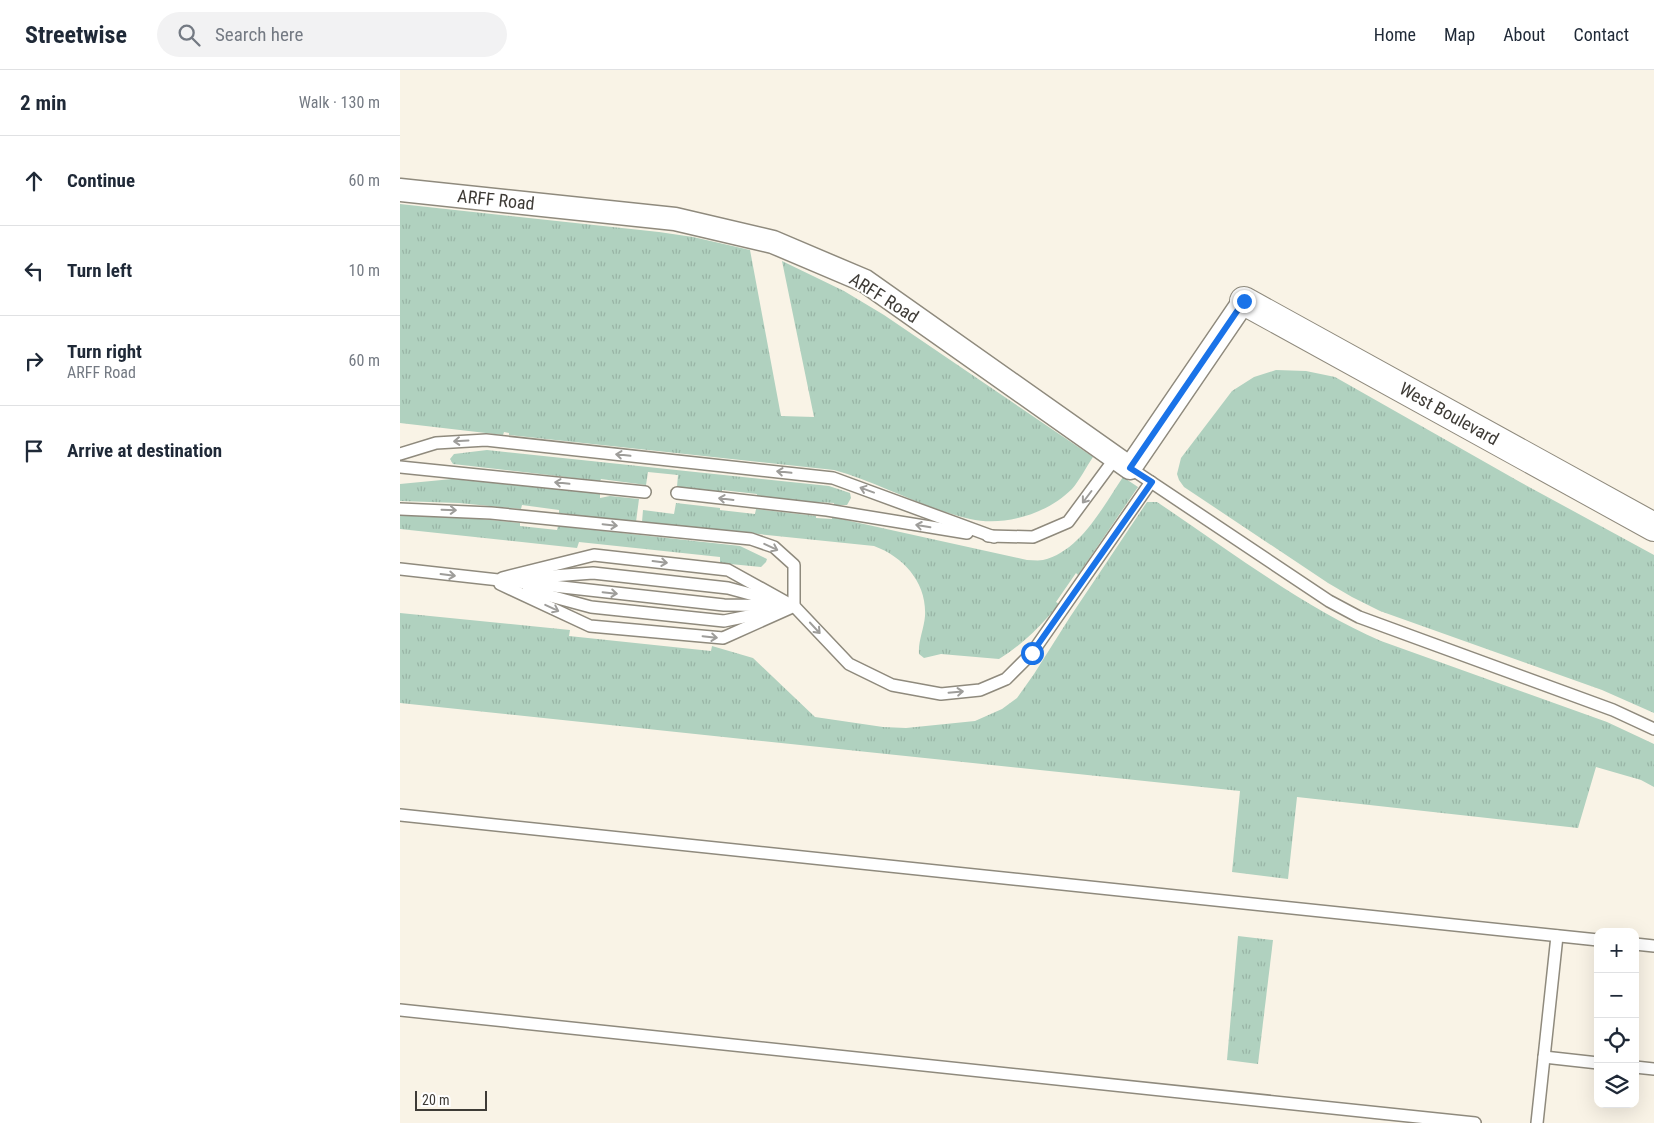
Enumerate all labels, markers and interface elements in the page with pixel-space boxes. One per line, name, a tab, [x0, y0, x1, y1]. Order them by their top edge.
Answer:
search box	[157, 12, 507, 57]
text: Streetwise	[25, 21, 127, 49]
icon: search	[175, 21, 203, 49]
text: Search here	[215, 23, 303, 46]
text: Home	[1374, 24, 1416, 45]
text: Map	[1444, 24, 1475, 45]
text: About	[1503, 24, 1545, 45]
text: Contact	[1573, 24, 1629, 45]
text: 2 min	[20, 91, 67, 115]
text: Walk · 130 m	[299, 93, 380, 112]
icon: ahead	[20, 167, 48, 195]
text: Continue	[67, 169, 135, 192]
text: 60 m	[348, 171, 380, 190]
street label: ARFF Road	[456, 185, 536, 214]
icon: left	[20, 257, 48, 285]
text: Turn left	[67, 259, 132, 282]
text: 10 m	[348, 261, 380, 280]
street label: ARFF Road	[846, 268, 923, 327]
route end	[1233, 290, 1256, 313]
text: Turn right	[67, 340, 142, 363]
icon: right	[20, 347, 48, 375]
text: 60 m	[348, 351, 380, 370]
text: ARFF Road	[67, 363, 136, 382]
street label: West Boulevard	[1396, 378, 1502, 449]
icon: arrive	[20, 437, 48, 465]
one-way arrow	[453, 437, 469, 446]
text: Arrive at destination	[67, 439, 222, 462]
one-way arrow	[615, 450, 631, 460]
one-way arrow	[777, 467, 793, 477]
one-way arrow	[554, 478, 570, 488]
one-way arrow	[859, 485, 875, 494]
one-way arrow	[1081, 490, 1092, 503]
one-way arrow	[718, 494, 734, 504]
one-way arrow	[440, 505, 456, 515]
one-way arrow	[602, 520, 618, 530]
one-way arrow	[916, 520, 932, 530]
one-way arrow	[763, 542, 778, 552]
one-way arrow	[652, 557, 668, 567]
one-way arrow	[440, 570, 456, 580]
one-way arrow	[602, 588, 618, 598]
one-way arrow	[544, 604, 559, 613]
one-way arrow	[809, 622, 821, 635]
one-way arrow	[702, 632, 718, 642]
route start	[1021, 642, 1044, 665]
one-way arrow	[948, 688, 964, 697]
map controls	[1594, 928, 1639, 1108]
button: +	[1594, 928, 1639, 973]
button: −	[1594, 973, 1639, 1018]
button: locate	[1594, 1018, 1639, 1063]
button: layers	[1594, 1063, 1639, 1108]
scale bar	[415, 1088, 488, 1111]
text: 20 m	[422, 1092, 450, 1108]

